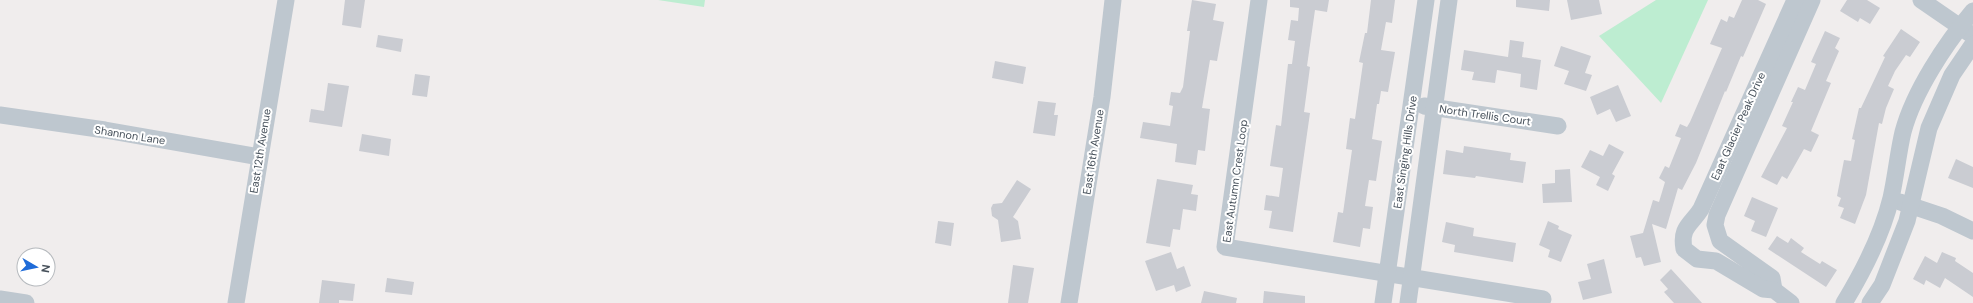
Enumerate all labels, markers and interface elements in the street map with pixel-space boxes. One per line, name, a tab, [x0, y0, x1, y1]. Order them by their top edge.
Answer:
street label: Eaat Glacier Peak Drive	[1708, 70, 1768, 182]
street label: East Singing Hills Drive	[1390, 95, 1420, 209]
street label: North Trellis Court	[1438, 102, 1532, 128]
street label: East 12th Avenue	[246, 108, 274, 194]
street label: East 16th Avenue	[1079, 108, 1107, 196]
street label: East Autumn Crest Loop	[1219, 119, 1251, 243]
street label: Shannon Lane	[94, 122, 166, 148]
north arrow	[16, 247, 56, 287]
text: N	[38, 264, 53, 274]

